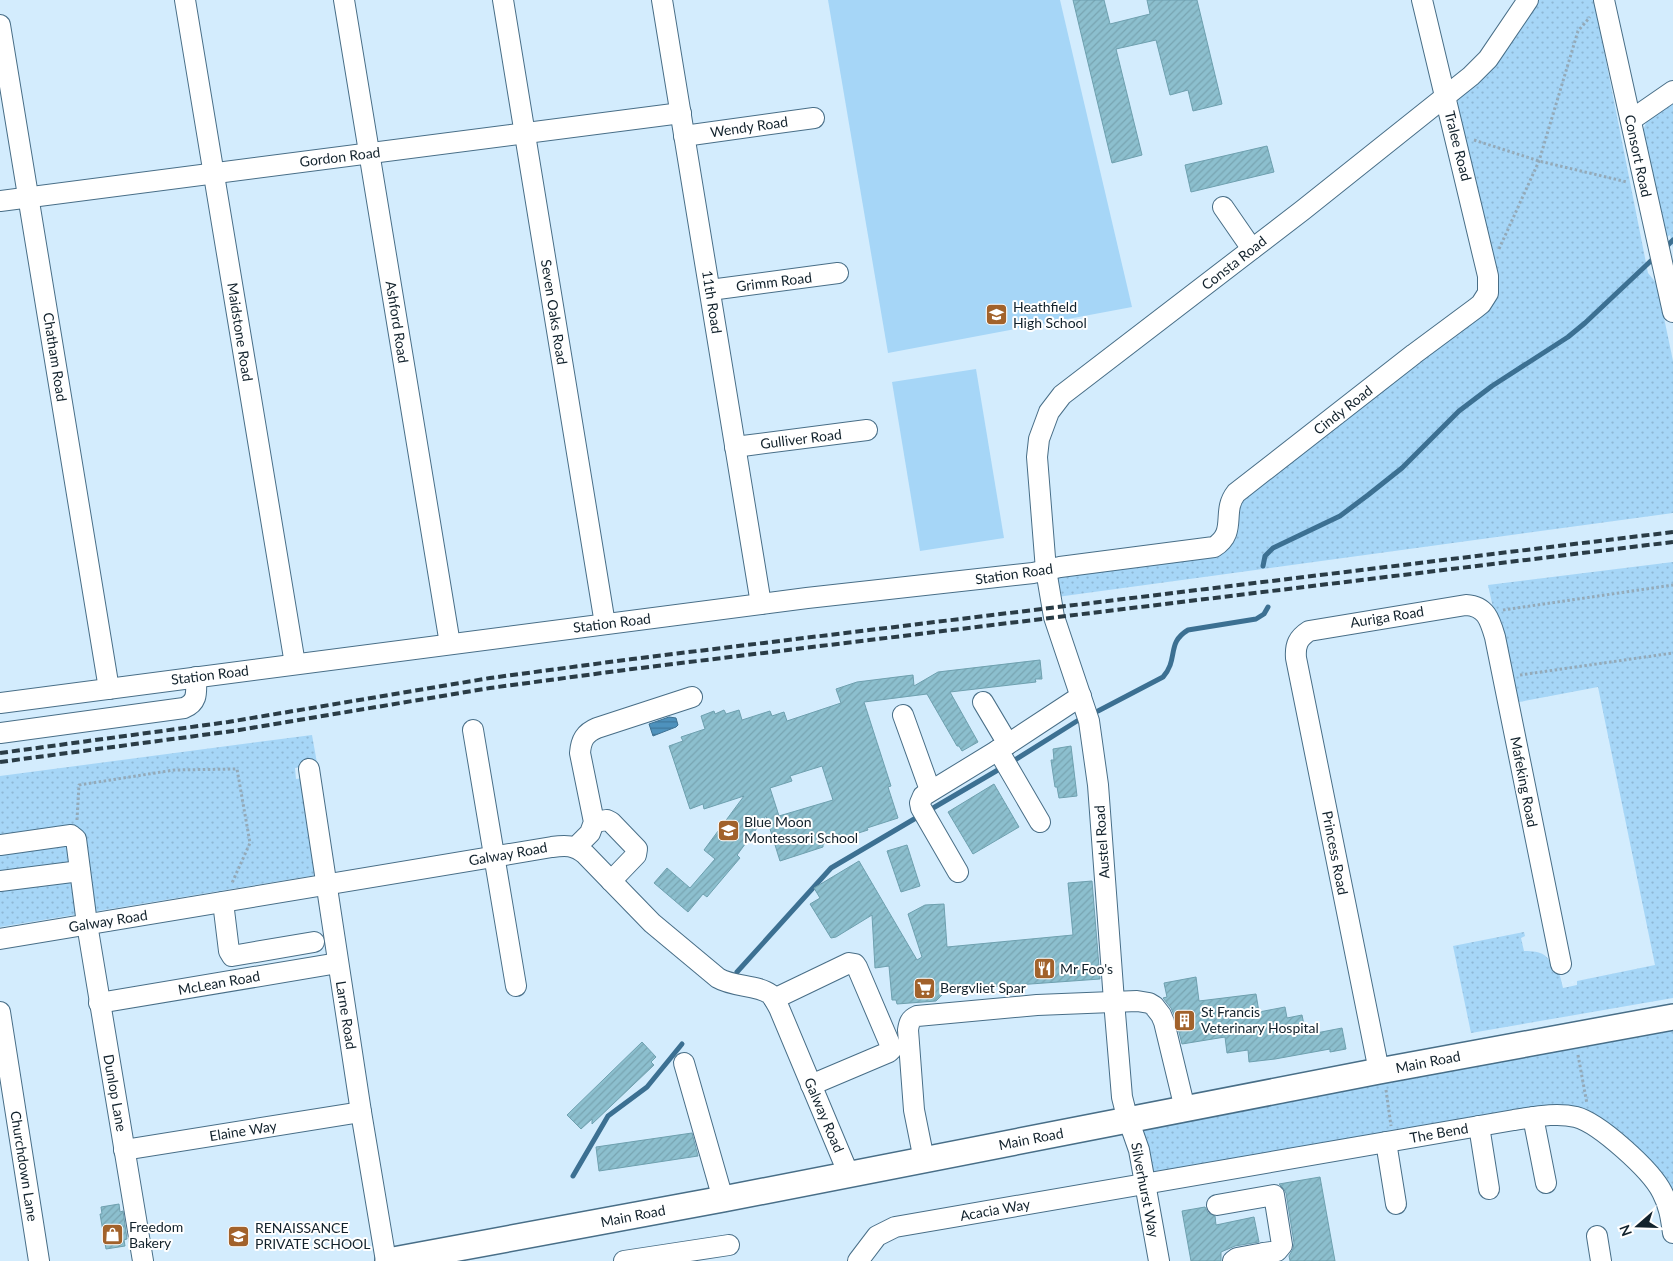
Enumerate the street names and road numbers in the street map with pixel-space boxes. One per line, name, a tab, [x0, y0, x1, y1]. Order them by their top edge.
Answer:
street label: Tralee Road	[1442, 109, 1475, 183]
street label: Wendy Road	[709, 113, 789, 140]
street label: Consort Road	[1621, 113, 1656, 199]
street label: Gordon Road	[299, 143, 381, 170]
street label: Consta Road	[1198, 232, 1270, 293]
street label: Seven Oaks Road	[538, 258, 571, 366]
street label: Grimm Road	[735, 268, 813, 295]
street label: 11th Road	[699, 269, 726, 335]
street label: Ashford Road	[383, 280, 412, 364]
street label: Maidstone Road	[224, 281, 257, 383]
street label: Chatham Road	[40, 311, 71, 403]
street label: Cindy Road	[1310, 381, 1375, 438]
street label: Gulliver Road	[759, 425, 843, 452]
street label: Station Road	[974, 560, 1054, 587]
street label: Auriga Road	[1349, 602, 1425, 631]
street label: Station Road	[572, 609, 652, 636]
street label: Station Road	[170, 661, 250, 688]
street label: Mafeking Road	[1507, 735, 1542, 829]
street label: Austel Road	[1090, 805, 1113, 879]
street label: Princess Road	[1319, 809, 1352, 896]
street label: Galway Road	[467, 838, 549, 869]
street label: Galway Road	[67, 906, 149, 935]
street label: McLean Road	[177, 967, 261, 998]
street label: Larne Road	[333, 979, 360, 1050]
street label: Main Road	[1394, 1047, 1462, 1076]
street label: Dunlop Lane	[100, 1053, 131, 1133]
street label: Galway Road	[801, 1075, 848, 1155]
street label: Churchdown Lane	[7, 1109, 42, 1222]
street label: Elaine Way	[208, 1117, 279, 1144]
street label: The Bend	[1408, 1119, 1469, 1146]
street label: Main Road	[997, 1124, 1065, 1153]
street label: Silverhurst Way	[1128, 1141, 1163, 1240]
street label: Acacia Way	[958, 1195, 1032, 1224]
street label: Main Road	[599, 1201, 667, 1230]

